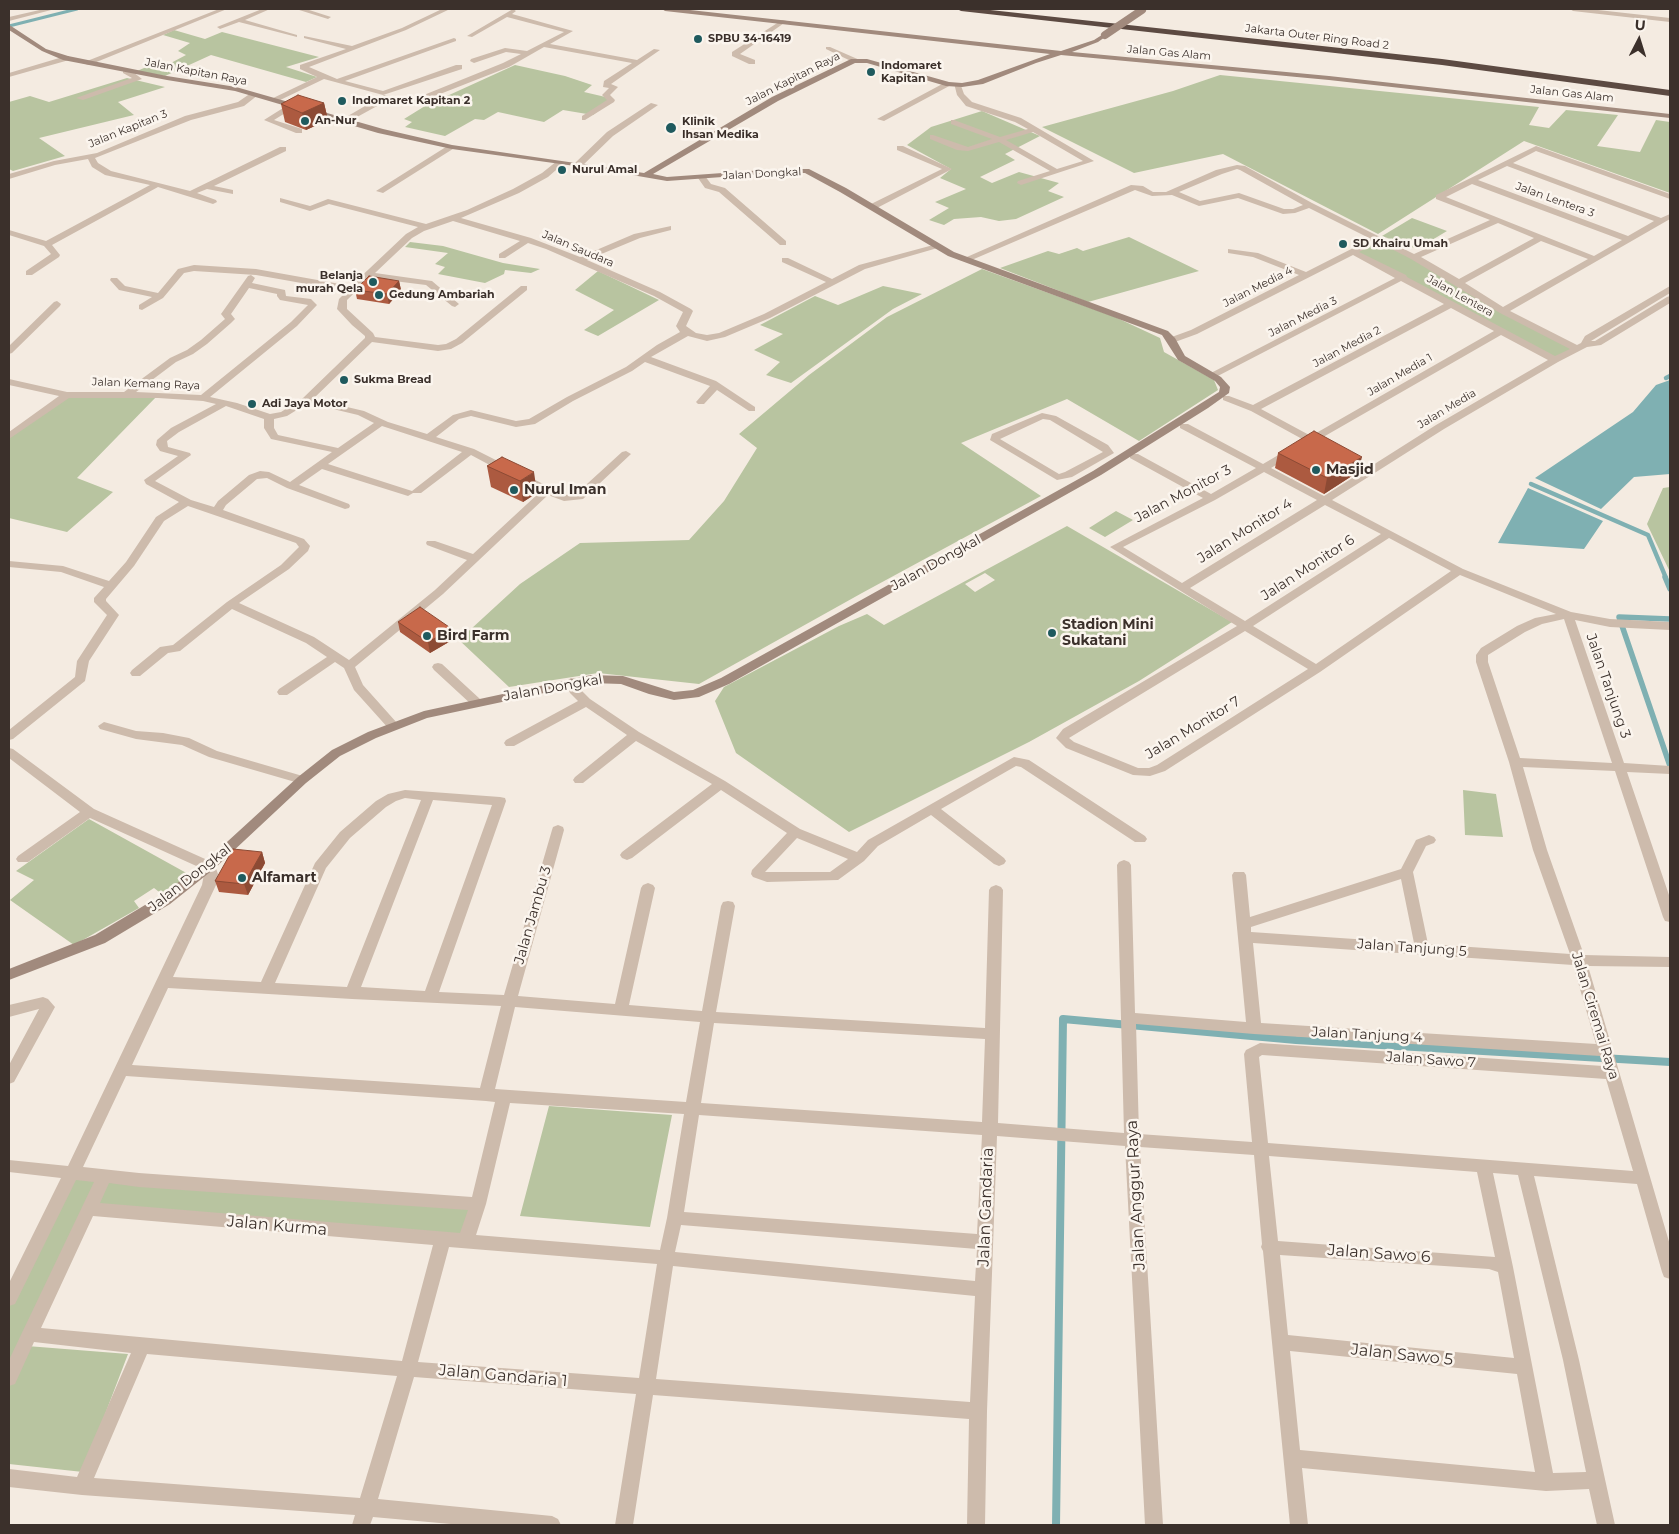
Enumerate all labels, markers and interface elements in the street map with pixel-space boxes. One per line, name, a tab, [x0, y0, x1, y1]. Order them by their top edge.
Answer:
north arrow	[1614, 15, 1664, 65]
text: U	[1634, 16, 1647, 35]
street label: Jakarta Outer Ring Road 2	[1244, 22, 1390, 52]
place label: SPBU 34-16419	[708, 32, 791, 46]
marker: SPBU 34-16419	[692, 33, 704, 45]
street label: Jalan Gas Alam	[1127, 43, 1211, 63]
street label: Jalan Kapitan Raya	[744, 50, 842, 108]
street label: Jalan Kapitan Raya	[144, 56, 248, 88]
place label: Indomaret Kapitan	[881, 59, 942, 85]
marker: Indomaret Kapitan	[865, 66, 877, 78]
street label: Jalan Gas Alam	[1530, 83, 1614, 105]
place label: Indomaret Kapitan 2	[352, 94, 470, 108]
marker: Indomaret Kapitan 2	[336, 95, 348, 107]
street label: Jalan Kapitan 3	[87, 107, 169, 151]
place label: An-Nur	[315, 114, 356, 128]
marker: An-Nur	[299, 115, 311, 127]
place label: Klinik Ihsan Medika	[682, 115, 759, 141]
marker: Klinik Ihsan Medika	[664, 121, 678, 135]
place label: Nurul Amal	[572, 163, 637, 177]
marker: Nurul Amal	[556, 164, 568, 176]
street label: Jalan Dongkal	[722, 165, 802, 183]
street label: Jalan Lentera 3	[1514, 180, 1596, 220]
street label: Jalan Saudara	[540, 228, 616, 270]
place label: SD Khairu Umah	[1353, 237, 1448, 251]
marker: SD Khairu Umah	[1337, 238, 1349, 250]
street label: Jalan Media 4	[1221, 264, 1295, 310]
place label: Belanja murah Qela	[296, 269, 363, 295]
street label: Jalan Lentera	[1425, 272, 1495, 320]
marker: Belanja murah Qela	[367, 276, 379, 288]
place label: Gedung Ambariah	[389, 288, 495, 302]
marker: Gedung Ambariah	[373, 289, 385, 301]
street label: Jalan Media 3	[1267, 294, 1339, 340]
street label: Jalan Media 2	[1311, 324, 1383, 370]
street label: Jalan Media 1	[1365, 351, 1435, 399]
place label: Sukma Bread	[354, 373, 431, 387]
marker: Sukma Bread	[338, 374, 350, 386]
street label: Jalan Kemang Raya	[92, 376, 200, 392]
street label: Jalan Media	[1415, 386, 1479, 432]
place label: Adi Jaya Motor	[262, 397, 348, 411]
marker: Adi Jaya Motor	[246, 398, 258, 410]
street label: Jalan Monitor 3	[1132, 461, 1234, 527]
place label: Masjid	[1326, 462, 1374, 478]
marker: Masjid	[1310, 464, 1322, 476]
place label: Nurul Iman	[524, 482, 606, 498]
marker: Nurul Iman	[508, 484, 520, 496]
street label: Jalan Monitor 4	[1195, 495, 1295, 567]
street label: Jalan Dongkal	[888, 531, 984, 595]
street label: Jalan Monitor 6	[1258, 532, 1358, 604]
place label: Stadion Mini Sukatani	[1062, 617, 1154, 650]
marker: Stadion Mini Sukatani	[1046, 627, 1058, 639]
place label: Bird Farm	[437, 628, 510, 644]
marker: Bird Farm	[421, 630, 433, 642]
street label: Jalan Tanjung 3	[1582, 631, 1634, 741]
street label: Jalan Dongkal	[502, 671, 604, 705]
street label: Jalan Monitor 7	[1143, 693, 1243, 763]
street label: Jalan Dongkal	[145, 841, 235, 915]
street label: Jalan Jambu 3	[511, 864, 555, 966]
place label: Alfamart	[252, 870, 317, 886]
marker: Alfamart	[236, 872, 248, 884]
street label: Jalan Tanjung 5	[1357, 936, 1467, 960]
street label: Jalan Ciremai Raya	[1568, 950, 1622, 1082]
street label: Jalan Tanjung 4	[1311, 1024, 1423, 1046]
street label: Jalan Sawo 7	[1386, 1048, 1476, 1072]
street label: Jalan Anggur Raya	[1122, 1120, 1150, 1270]
street label: Jalan Gandaria	[974, 1147, 998, 1267]
street label: Jalan Kurma	[226, 1212, 328, 1240]
street label: Jalan Sawo 6	[1327, 1241, 1431, 1267]
street label: Jalan Sawo 5	[1350, 1340, 1454, 1370]
street label: Jalan Gandaria 1	[438, 1361, 568, 1391]

